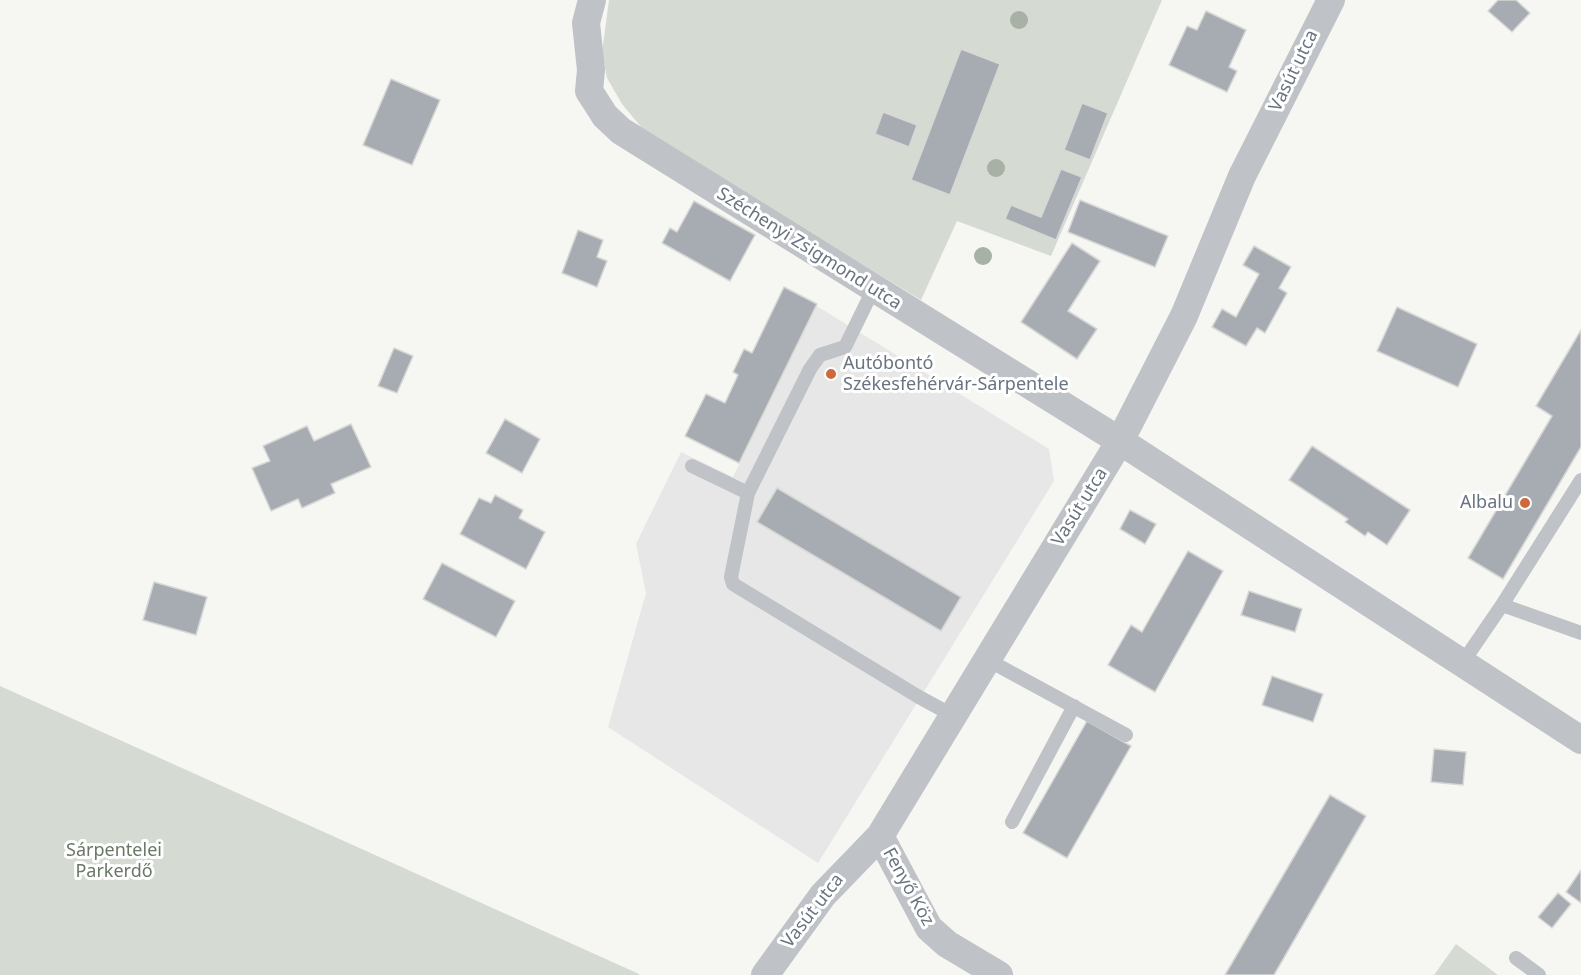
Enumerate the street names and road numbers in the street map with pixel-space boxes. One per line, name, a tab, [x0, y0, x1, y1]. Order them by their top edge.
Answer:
street label: Vasút utca	[1265, 27, 1323, 115]
street label: Széchenyi Zsigmond utca	[713, 183, 905, 315]
street label: Vasút utca	[1048, 464, 1112, 550]
street label: Fenyő Köz	[878, 844, 938, 930]
street label: Vasút utca	[777, 870, 849, 952]

